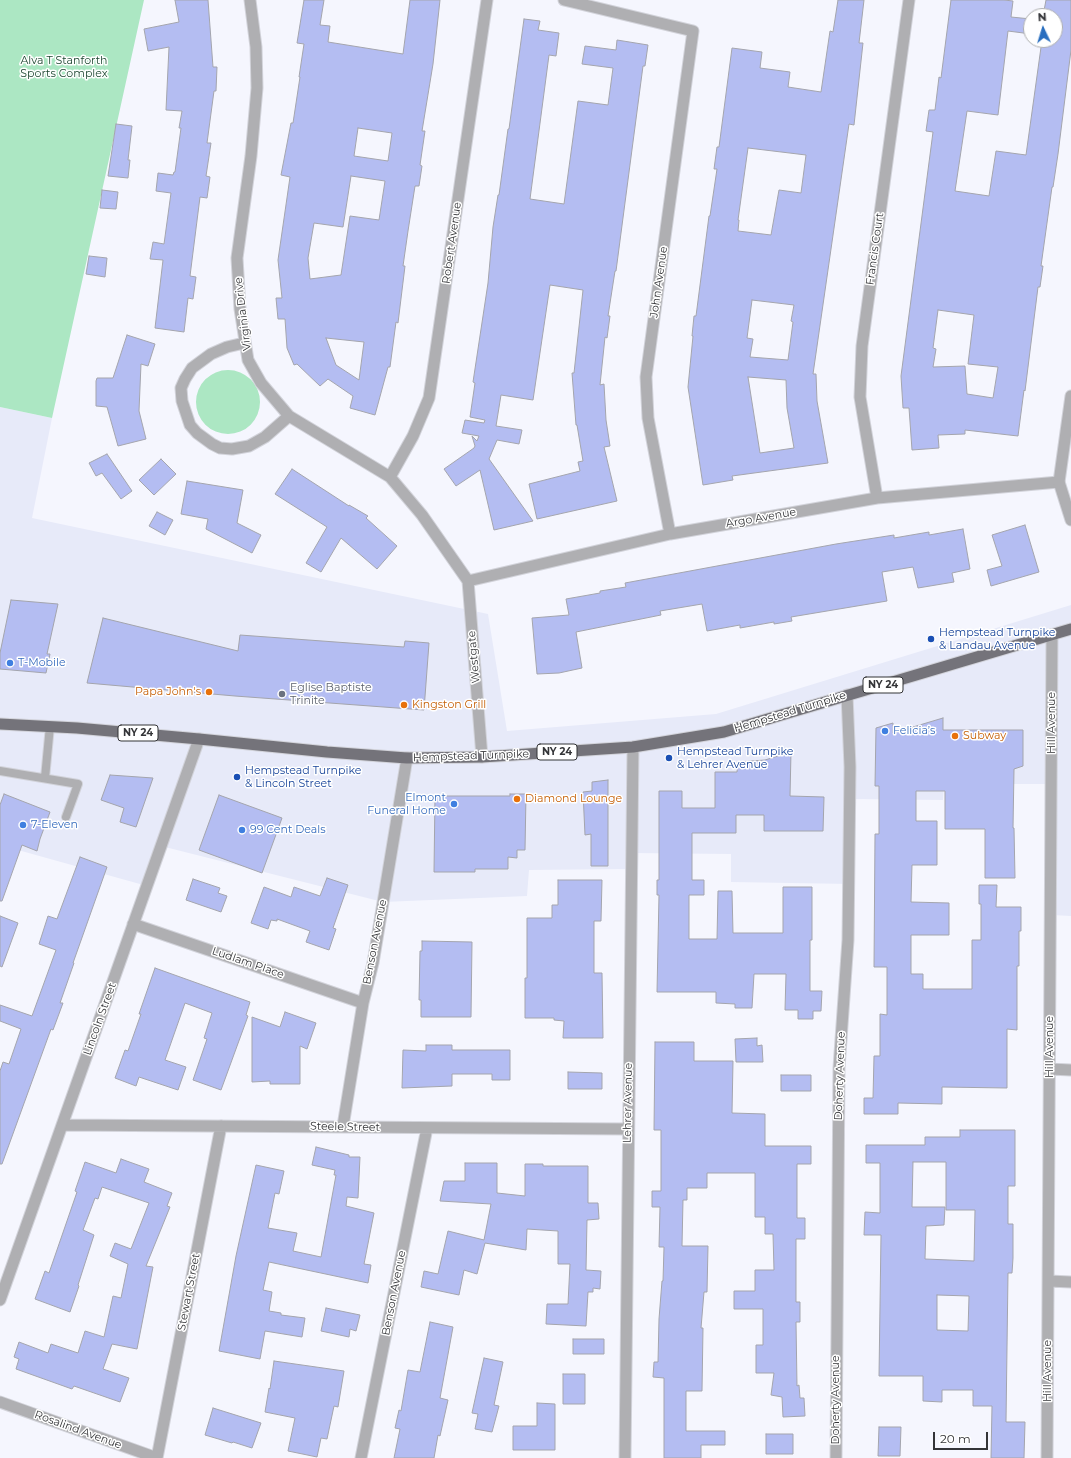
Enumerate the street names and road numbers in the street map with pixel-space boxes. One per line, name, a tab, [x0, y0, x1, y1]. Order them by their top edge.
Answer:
street label: Robert Avenue	[440, 201, 464, 285]
street label: Francis Court	[863, 212, 887, 286]
street label: John Avenue	[647, 246, 671, 318]
street label: Virginia Drive	[232, 277, 254, 351]
street label: Argo Avenue	[725, 505, 797, 531]
street label: Westgate	[465, 630, 483, 684]
road number: NY 24	[863, 677, 903, 693]
street label: Hempstead Turnpike	[732, 689, 848, 735]
street label: Hill Avenue	[1045, 692, 1059, 754]
road number: NY 24	[118, 725, 158, 741]
road number: NY 24	[537, 744, 577, 760]
street label: Hempstead Turnpike	[413, 747, 529, 765]
street label: Benson Avenue	[360, 898, 390, 986]
street label: Ludlam Place	[210, 944, 286, 982]
street label: Lincoln Street	[81, 981, 119, 1057]
street label: Hill Avenue	[1043, 1016, 1057, 1078]
street label: Doherty Avenue	[832, 1031, 848, 1121]
street label: Lehrer Avenue	[621, 1063, 635, 1143]
street label: Steele Street	[310, 1120, 380, 1134]
street label: Benson Avenue	[379, 1249, 409, 1337]
street label: Stewart Street	[175, 1252, 203, 1332]
street label: Hill Avenue	[1041, 1340, 1055, 1402]
street label: Doherty Avenue	[829, 1355, 843, 1445]
street label: Rosalind Avenue	[33, 1408, 123, 1452]

